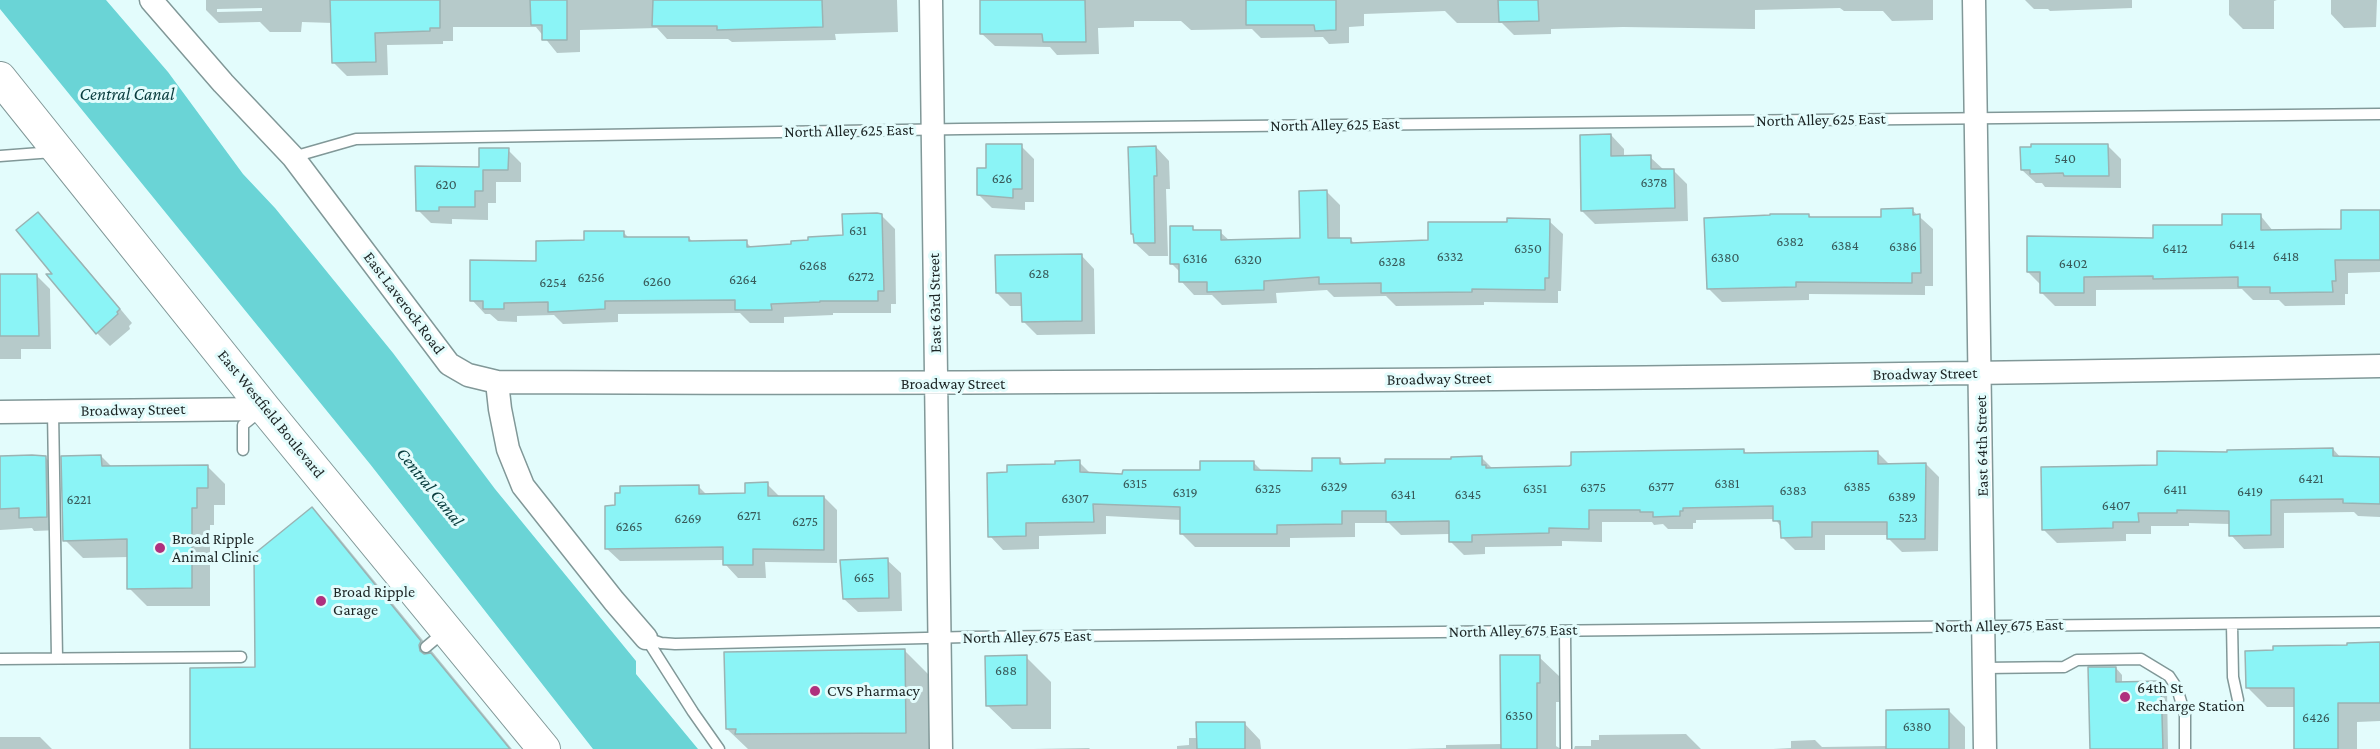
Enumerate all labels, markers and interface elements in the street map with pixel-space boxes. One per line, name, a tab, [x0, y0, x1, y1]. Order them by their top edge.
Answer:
water label: Central Canal	[80, 83, 174, 105]
street label: North Alley 625 East	[1756, 109, 1886, 131]
street label: North Alley 625 East	[1270, 114, 1400, 136]
street label: North Alley 625 East	[784, 120, 914, 142]
house number: 540	[2054, 151, 2076, 167]
house number: 626	[992, 171, 1012, 187]
house number: 6378	[1640, 175, 1668, 191]
house number: 620	[435, 177, 457, 193]
house number: 631	[849, 223, 867, 239]
house number: 6382	[1776, 234, 1804, 250]
house number: 6414	[2229, 237, 2255, 253]
house number: 6384	[1831, 238, 1859, 254]
house number: 6386	[1889, 239, 1917, 255]
house number: 6350	[1514, 241, 1542, 257]
house number: 6412	[2162, 241, 2188, 257]
street label: East Laverock Road	[359, 248, 449, 358]
house number: 6332	[1437, 249, 1463, 265]
house number: 6418	[2273, 249, 2299, 265]
house number: 6380	[1711, 250, 1739, 266]
house number: 6316	[1182, 251, 1208, 267]
house number: 6320	[1234, 252, 1262, 268]
street label: East 63rd Street	[925, 253, 945, 353]
house number: 6328	[1378, 254, 1406, 270]
house number: 6402	[2059, 256, 2087, 272]
house number: 6268	[799, 258, 827, 274]
house number: 628	[1028, 266, 1050, 282]
house number: 6272	[848, 269, 874, 285]
house number: 6256	[577, 270, 605, 286]
house number: 6264	[729, 272, 757, 288]
house number: 6260	[643, 274, 671, 290]
house number: 6254	[539, 275, 567, 291]
street label: East Westfield Boulevard	[213, 346, 329, 482]
street label: Broadway Street	[1872, 363, 1978, 385]
street label: Broadway Street	[1386, 368, 1492, 390]
street label: Broadway Street	[901, 374, 1005, 394]
street label: East 64th Street	[1972, 395, 1992, 497]
street label: Broadway Street	[80, 399, 186, 421]
water label: Central Canal	[392, 443, 468, 531]
house number: 6421	[2298, 471, 2324, 487]
house number: 6315	[1123, 476, 1147, 492]
house number: 6381	[1714, 476, 1740, 492]
house number: 6329	[1321, 479, 1347, 495]
house number: 6377	[1648, 479, 1674, 495]
house number: 6385	[1843, 479, 1871, 495]
house number: 6375	[1580, 480, 1606, 496]
house number: 6325	[1255, 481, 1281, 497]
house number: 6351	[1523, 481, 1547, 497]
house number: 6411	[2163, 482, 2187, 498]
house number: 6383	[1779, 483, 1807, 499]
house number: 6419	[2237, 484, 2263, 500]
house number: 6319	[1172, 485, 1198, 501]
house number: 6341	[1390, 487, 1416, 503]
house number: 6345	[1455, 487, 1481, 503]
house number: 6389	[1888, 489, 1916, 505]
house number: 6307	[1061, 491, 1089, 507]
house number: 6221	[67, 492, 91, 508]
house number: 6407	[2102, 498, 2130, 514]
house number: 6271	[737, 508, 761, 524]
house number: 523	[1898, 510, 1918, 526]
house number: 6269	[674, 511, 702, 527]
house number: 6275	[792, 514, 818, 530]
house number: 6265	[615, 519, 643, 535]
place label: Broad Ripple Animal Clinic	[172, 529, 259, 567]
marker: Broad Ripple Animal Clinic	[153, 541, 167, 555]
house number: 665	[854, 570, 874, 586]
place label: Broad Ripple Garage	[333, 582, 415, 620]
marker: Broad Ripple Garage	[314, 594, 328, 608]
street label: North Alley 675 East	[1934, 615, 2064, 637]
street label: North Alley 675 East	[1448, 620, 1578, 642]
street label: North Alley 675 East	[962, 626, 1092, 648]
house number: 688	[995, 663, 1017, 679]
place label: 64th St Recharge Station	[2137, 678, 2244, 716]
place label: CVS Pharmacy	[827, 681, 920, 701]
marker: CVS Pharmacy	[808, 684, 822, 698]
marker: 64th St Recharge Station	[2118, 690, 2132, 704]
house number: 6350	[1505, 708, 1533, 724]
house number: 6426	[2302, 710, 2330, 726]
house number: 6380	[1903, 719, 1931, 735]

